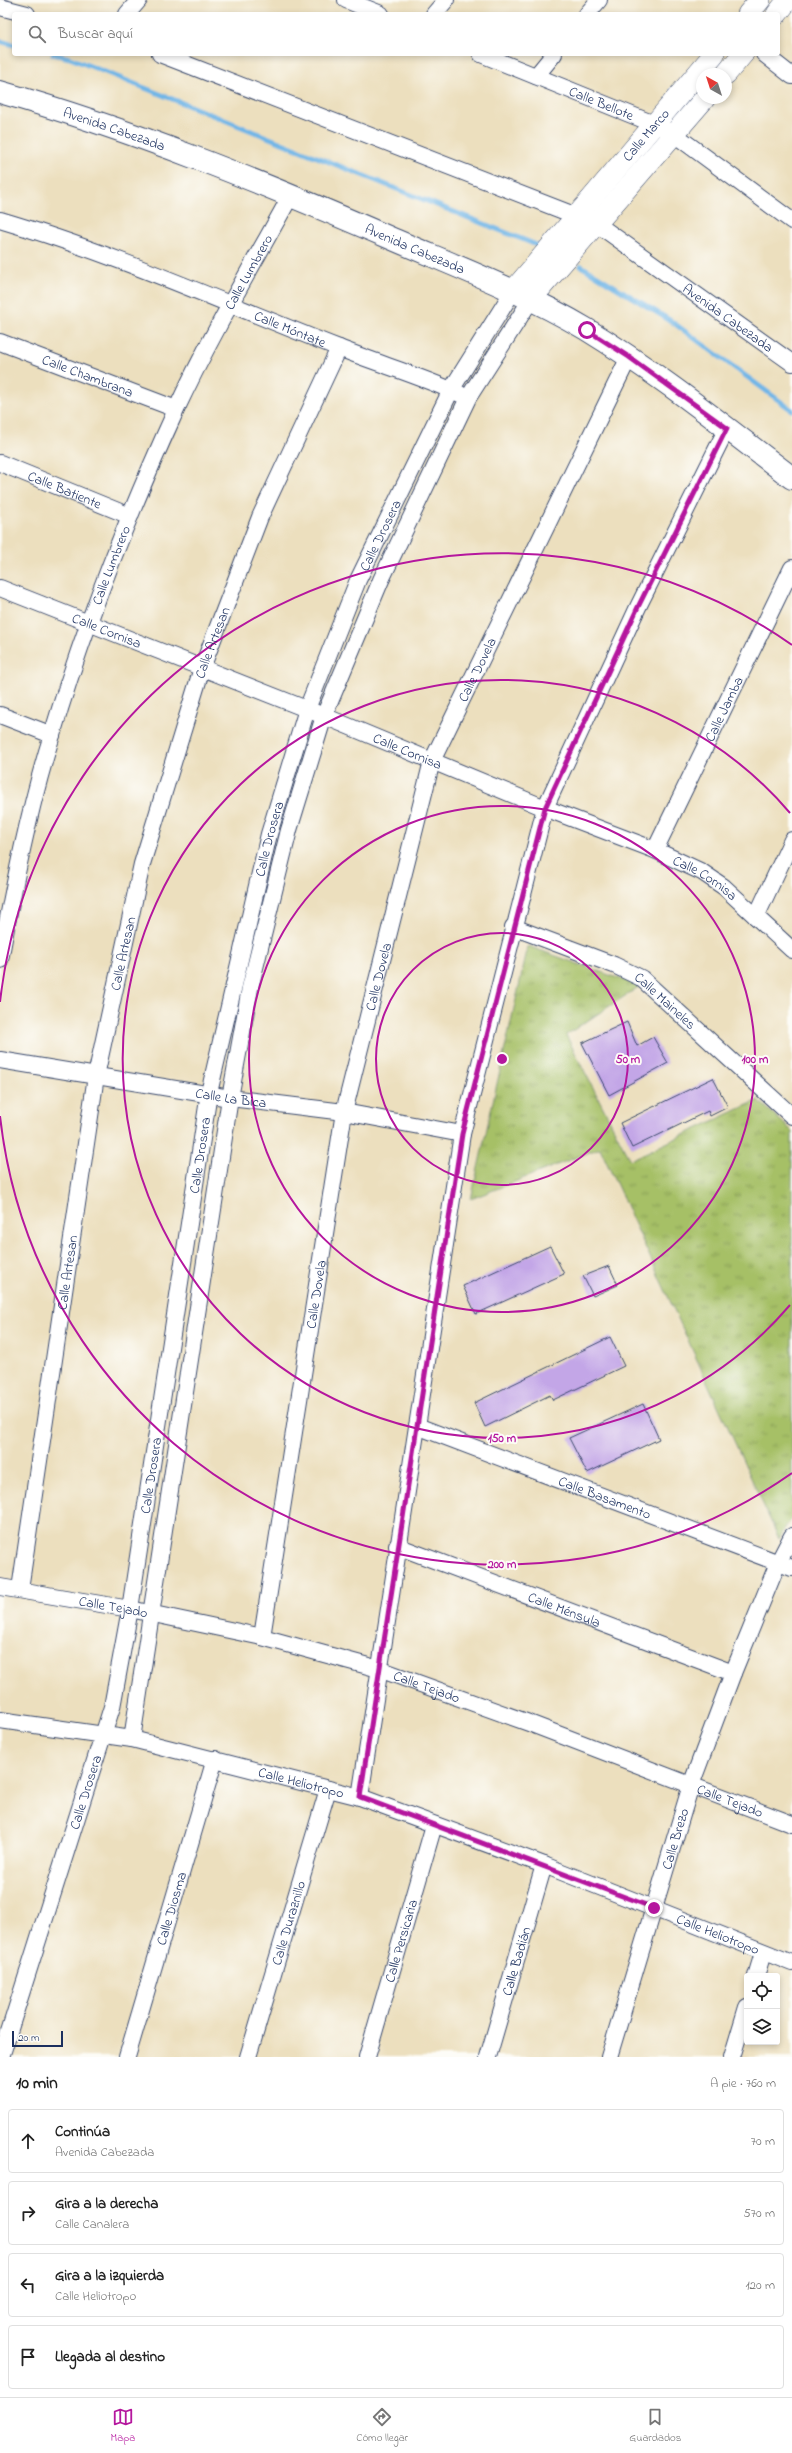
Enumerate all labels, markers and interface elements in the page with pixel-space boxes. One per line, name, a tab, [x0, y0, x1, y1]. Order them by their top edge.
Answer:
search box	[12, 12, 780, 56]
icon: search	[26, 23, 48, 45]
text: Buscar aquí	[58, 23, 133, 45]
north arrow	[696, 68, 732, 104]
street label: Calle Bellote	[565, 82, 637, 127]
street label: Avenida Cabezada	[60, 103, 168, 158]
street label: Calle Marco	[618, 105, 675, 167]
street label: Avenida Cabezada	[361, 219, 468, 280]
street label: Calle Lumbrero	[220, 231, 279, 314]
street label: Avenida Cabezada	[678, 279, 777, 358]
street label: Calle Móntate	[251, 306, 329, 354]
route start	[578, 321, 596, 339]
street label: Calle Chambrana	[39, 350, 136, 404]
street label: Calle Batiente	[24, 466, 105, 516]
street label: Calle Drosera	[355, 497, 408, 575]
street label: Calle Lumbrero	[87, 523, 137, 608]
street label: Calle Artesan	[190, 604, 237, 681]
street label: Calle Cornisa	[69, 608, 144, 655]
street label: Calle Dovela	[453, 634, 503, 706]
street label: Calle Jamba	[700, 673, 750, 746]
street label: Calle Cornisa	[369, 728, 445, 776]
street label: Calle Drosera	[250, 799, 290, 879]
street label: Calle Cornisa	[669, 851, 742, 906]
street label: Calle Artesan	[106, 915, 142, 993]
street label: Calle Dovela	[361, 941, 398, 1013]
street label: Calle Maineles	[631, 967, 700, 1035]
text: 50 m	[616, 1051, 641, 1069]
text: 100 m	[742, 1051, 769, 1069]
centre of rings	[495, 1052, 509, 1066]
street label: Calle La Bica	[194, 1083, 268, 1114]
street label: Calle Drosera	[185, 1116, 217, 1195]
street label: Calle Artesan	[52, 1234, 84, 1311]
street label: Calle Dovela	[301, 1259, 333, 1330]
text: 150 m	[488, 1430, 517, 1448]
street label: Calle Drosera	[136, 1436, 168, 1515]
street label: Calle Basamento	[555, 1471, 654, 1526]
text: 200 m	[487, 1556, 517, 1574]
street label: Calle Ménsula	[524, 1587, 603, 1634]
street label: Calle Tejado	[77, 1592, 149, 1624]
street label: Calle Tejado	[390, 1666, 463, 1709]
street label: Calle Drosera	[65, 1753, 108, 1832]
street label: Calle Heliotropo	[256, 1763, 346, 1804]
street label: Calle Tejado	[693, 1779, 766, 1824]
street label: Calle Brezo	[657, 1806, 695, 1872]
street label: Calle Diosma	[152, 1870, 193, 1948]
street label: Calle Duraznillo	[267, 1878, 312, 1968]
street label: Calle Persicaria	[380, 1897, 424, 1985]
route end	[645, 1899, 663, 1917]
street label: Calle Heliotropo	[673, 1909, 762, 1961]
street label: Calle Badián	[497, 1924, 538, 1999]
map controls	[744, 1973, 780, 2045]
button: locate	[744, 1973, 780, 2009]
button: layers	[744, 2009, 780, 2045]
scale bar	[12, 2029, 63, 2048]
text: 20 m	[18, 2030, 40, 2046]
text: 10 min	[16, 2071, 58, 2096]
text: A pie · 760 m	[710, 2074, 776, 2093]
text: Continúa	[55, 2121, 110, 2143]
icon: ahead	[17, 2130, 39, 2152]
text: 70 m	[751, 2132, 775, 2151]
text: Avenida Cabezada	[55, 2143, 154, 2162]
text: Gira a la derecha	[55, 2193, 158, 2215]
icon: right	[17, 2202, 39, 2224]
text: 570 m	[743, 2204, 775, 2223]
text: Calle Canalera	[55, 2215, 129, 2234]
text: Gira a la izquierda	[55, 2265, 164, 2287]
icon: left	[17, 2274, 39, 2296]
text: 120 m	[745, 2276, 775, 2295]
text: Calle Heliotropo	[55, 2287, 136, 2306]
icon: arrive	[17, 2346, 39, 2368]
text: Llegada al destino	[55, 2346, 165, 2368]
tab: Mapa	[111, 2406, 135, 2446]
tab: Cómo llegar	[356, 2406, 408, 2446]
tab: Guardados	[629, 2406, 681, 2446]

